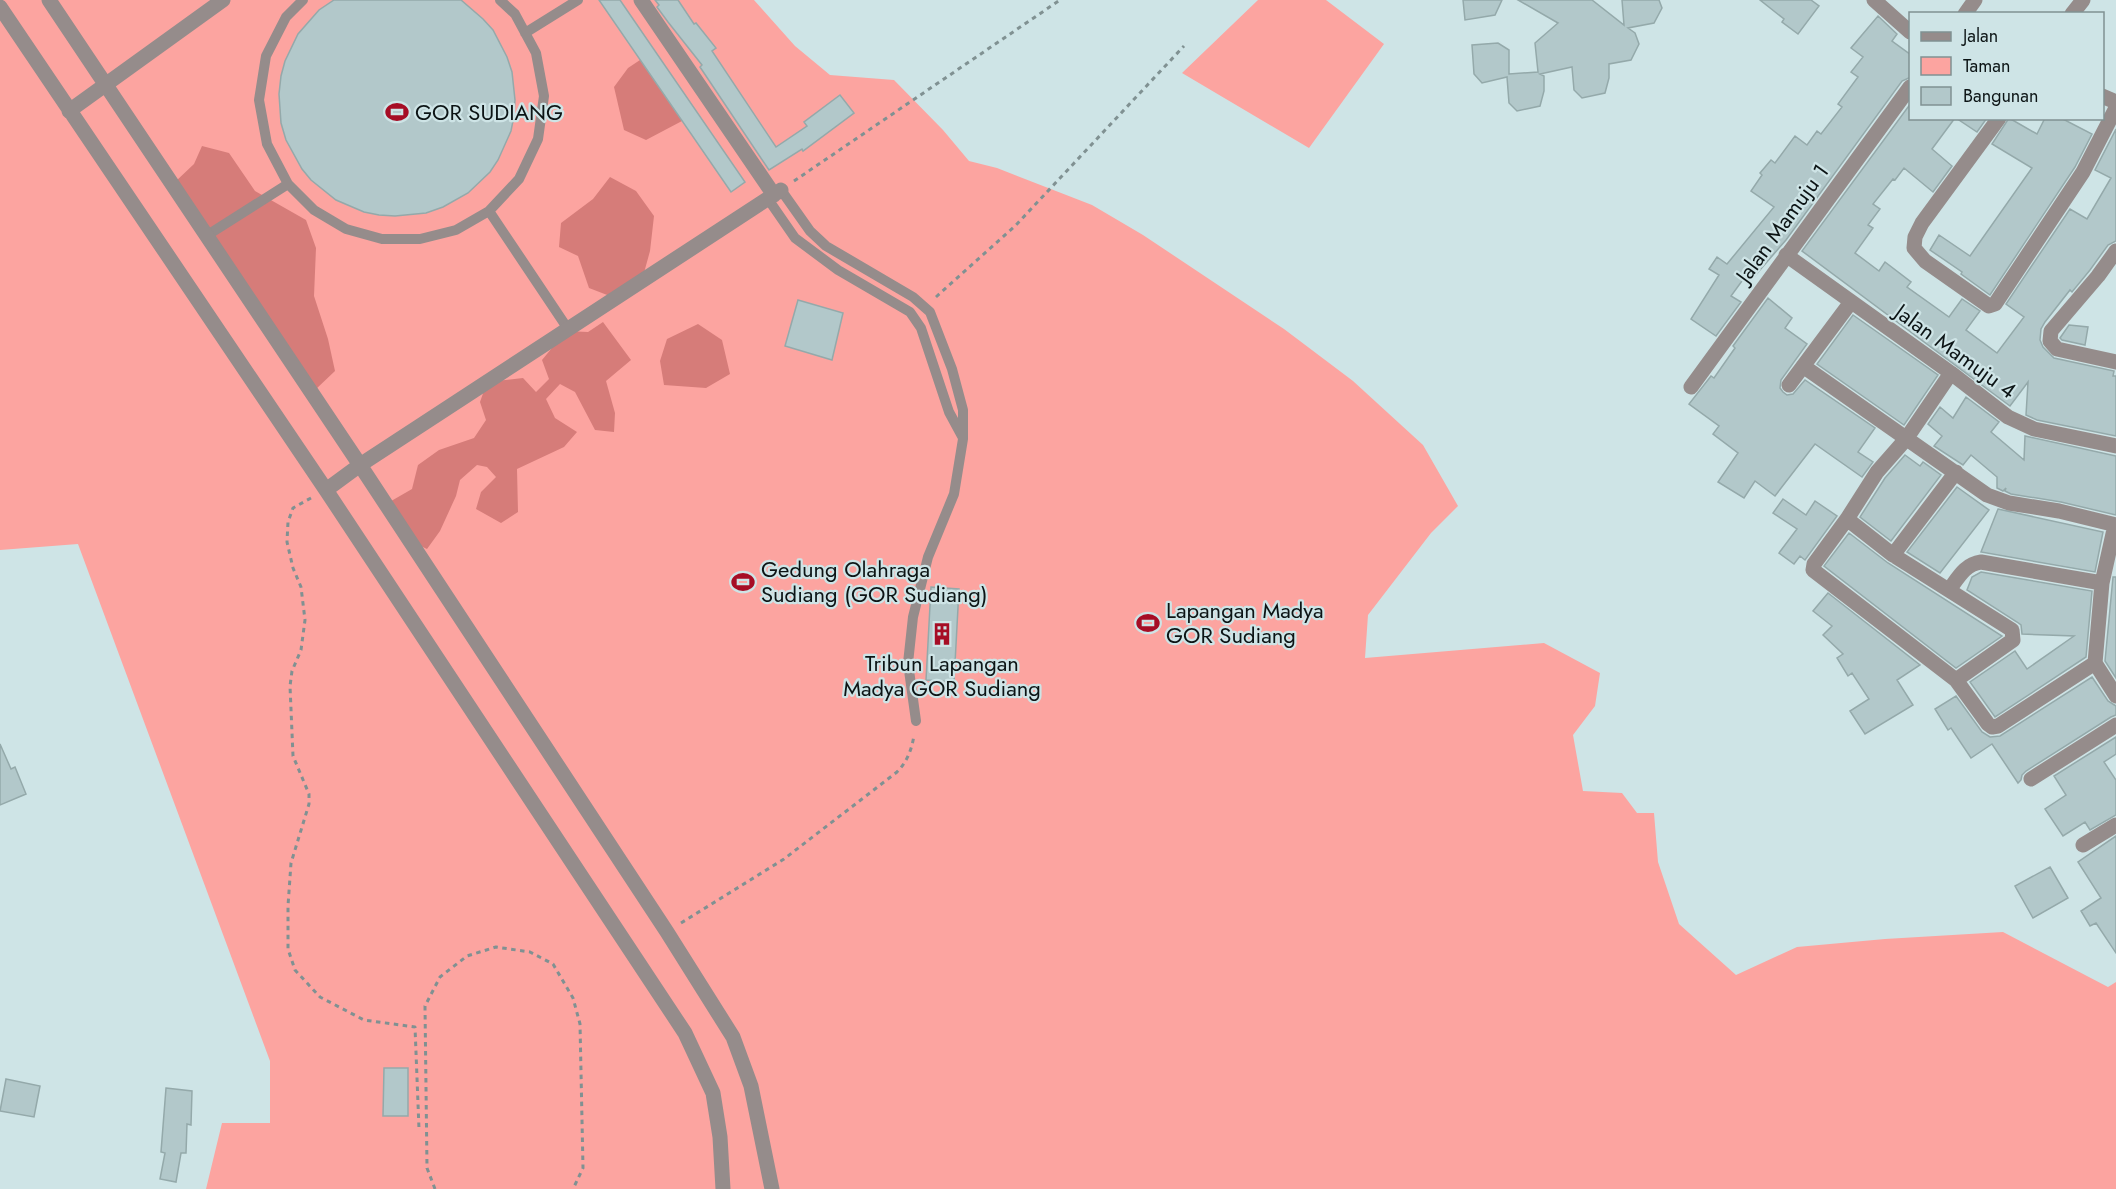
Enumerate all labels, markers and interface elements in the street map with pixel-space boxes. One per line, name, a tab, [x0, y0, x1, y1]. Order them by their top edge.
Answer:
legend	[1909, 12, 2104, 120]
text: Jalan	[1961, 23, 1998, 49]
text: Taman	[1963, 53, 2010, 79]
text: Bangunan	[1963, 83, 2038, 109]
place label: GOR SUDIANG	[415, 96, 563, 128]
sports icon: GOR SUDIANG	[384, 99, 410, 125]
street label: Jalan Mamuju 1	[1726, 157, 1836, 292]
street label: Jalan Mamuju 4	[1886, 294, 2023, 406]
place label: Gedung Olahraga Sudiang (GOR Sudiang)	[761, 553, 988, 610]
sports icon: Gedung Olahraga Sudiang (GOR Sudiang)	[730, 569, 756, 595]
place label: Lapangan Madya GOR Sudiang	[1166, 594, 1324, 651]
sports icon: Lapangan Madya GOR Sudiang	[1135, 610, 1161, 636]
building icon: Tribun Lapangan Madya GOR Sudiang	[929, 621, 955, 647]
place label: Tribun Lapangan Madya GOR Sudiang	[843, 647, 1041, 704]

